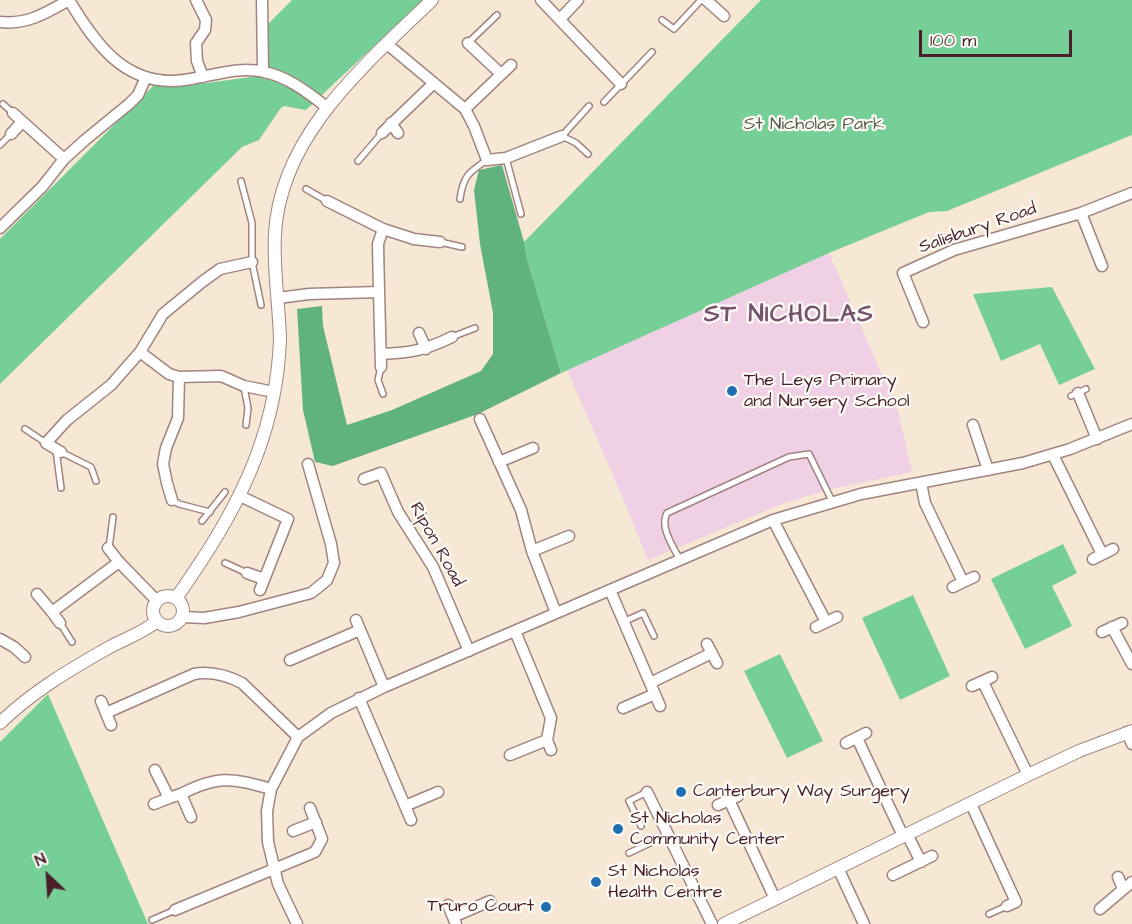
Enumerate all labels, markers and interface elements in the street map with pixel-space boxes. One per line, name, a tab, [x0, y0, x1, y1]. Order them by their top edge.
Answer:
scale bar	[922, 18, 1075, 56]
text: 100 m	[930, 28, 976, 53]
park label: St Nicholas Park	[744, 114, 884, 136]
street label: Salisbury Road	[916, 199, 1040, 259]
district label: ST NICHOLAS	[704, 302, 874, 330]
place label: The Leys Primary and Nursery School	[744, 370, 910, 412]
marker: The Leys Primary and Nursery School	[725, 384, 739, 398]
street label: Ripon Road	[404, 499, 468, 591]
place label: Canterbury Way Surgery	[693, 781, 910, 803]
marker: Canterbury Way Surgery	[674, 785, 688, 799]
place label: St Nicholas Community Center	[630, 808, 785, 850]
marker: St Nicholas Community Center	[611, 822, 625, 836]
north arrow	[18, 846, 78, 906]
text: N	[31, 848, 50, 872]
place label: St Nicholas Health Centre	[608, 861, 722, 904]
marker: St Nicholas Health Centre	[589, 875, 603, 889]
place label: Truro Court	[427, 896, 534, 918]
marker: Truro Court	[539, 900, 553, 914]

